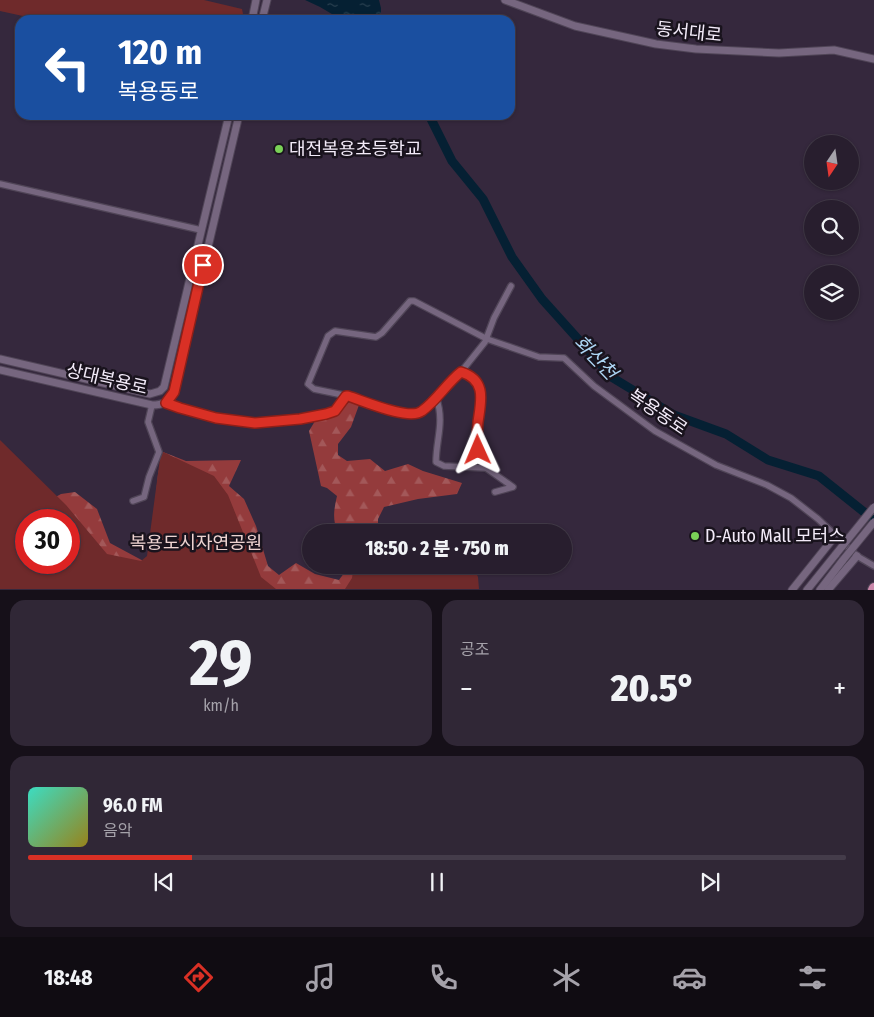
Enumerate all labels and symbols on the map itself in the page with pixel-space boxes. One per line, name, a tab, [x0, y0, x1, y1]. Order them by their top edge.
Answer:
street label: 동서대로	[655, 18, 723, 46]
north arrow	[804, 135, 859, 190]
place label: 대전복용초등학교	[289, 138, 421, 160]
marker: 대전복용초등학교	[273, 143, 285, 155]
pin	[182, 244, 224, 286]
water label: 화산천	[569, 330, 623, 385]
street label: 상대복용로	[64, 359, 150, 399]
street label: 복용동로	[624, 384, 692, 440]
position arrow	[451, 423, 503, 475]
speed limit sign: 30	[15, 509, 80, 574]
place label: D-Auto Mall 모터스	[705, 525, 845, 547]
marker: D-Auto Mall 모터스	[689, 530, 701, 542]
park label: 복용도시자연공원	[130, 532, 262, 554]

